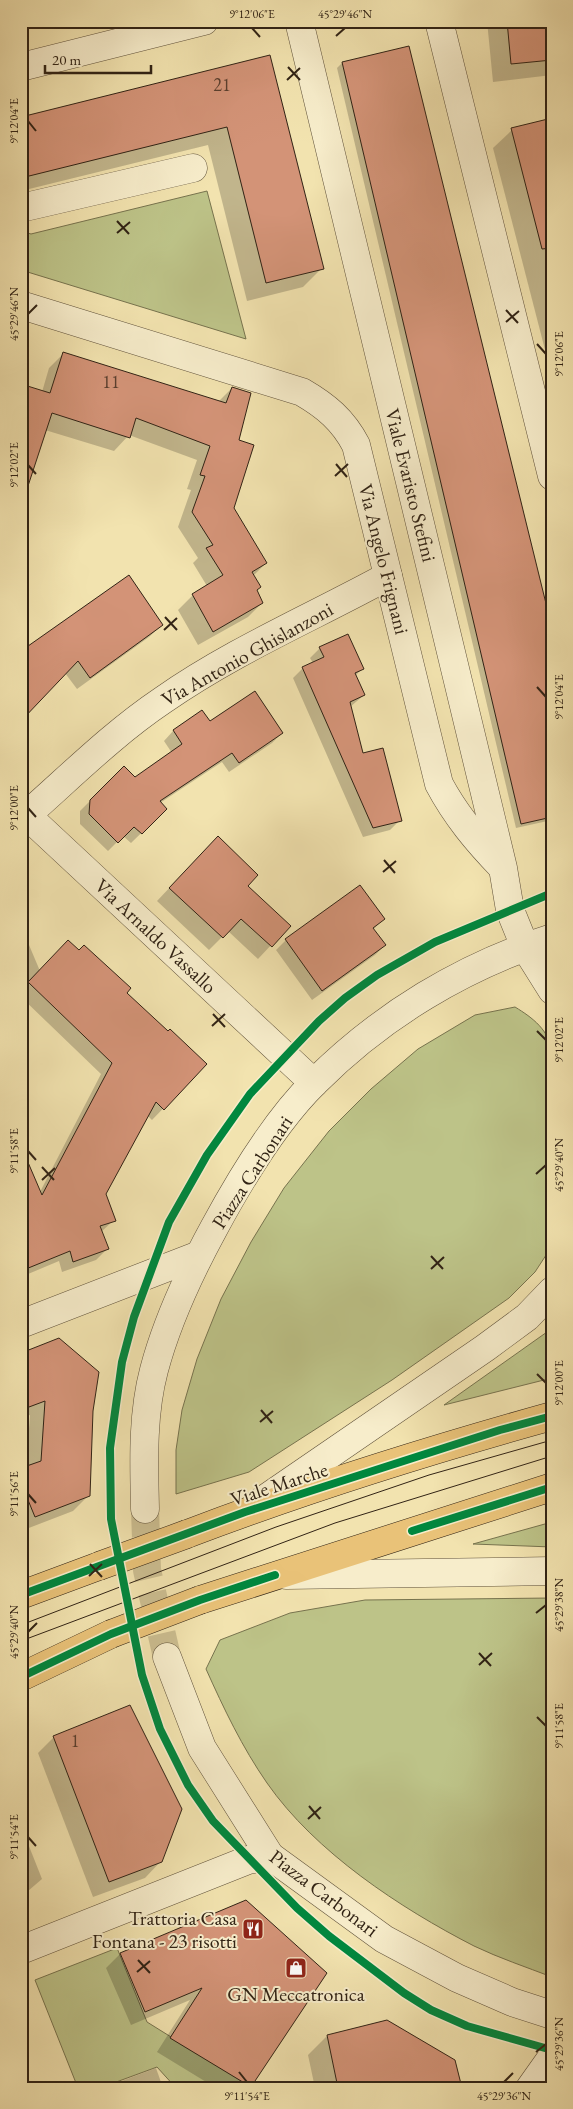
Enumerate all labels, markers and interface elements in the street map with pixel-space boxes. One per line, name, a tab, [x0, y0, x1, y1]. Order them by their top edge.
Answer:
text: 9°12'06"E	[229, 6, 275, 22]
text: 45°29'46"N	[318, 6, 372, 22]
scale bar	[45, 42, 151, 74]
text: 20 m	[52, 50, 81, 69]
house number: 21	[213, 73, 231, 96]
text: 9°12'04"E	[6, 98, 22, 144]
text: 45°29'46"N	[6, 287, 22, 341]
text: 9°12'06"E	[551, 331, 567, 377]
house number: 11	[102, 370, 120, 393]
street label: Viale Evaristo Stefini	[379, 406, 443, 564]
text: 9°12'02"E	[6, 442, 22, 488]
street label: Via Angelo Frignani	[353, 481, 415, 637]
street label: Via Antonio Ghislanzoni	[157, 596, 338, 712]
text: 9°12'04"E	[551, 674, 567, 720]
text: 9°12'00"E	[6, 785, 22, 831]
street label: Via Arnaldo Vassallo	[89, 873, 223, 999]
text: 9°12'02"E	[551, 1017, 567, 1063]
street label: Piazza Carbonari	[206, 1110, 298, 1233]
text: 9°11'58"E	[6, 1128, 22, 1174]
text: 45°29'40"N	[551, 1138, 567, 1192]
text: 9°12'00"E	[551, 1360, 567, 1406]
street label: Viale Marche	[227, 1456, 331, 1512]
text: 9°11'56"E	[6, 1471, 22, 1517]
text: 45°29'38"N	[551, 1578, 567, 1632]
text: 45°29'40"N	[6, 1605, 22, 1659]
text: 9°11'58"E	[551, 1703, 567, 1749]
house number: 1	[71, 1729, 79, 1752]
text: 9°11'54"E	[6, 1814, 22, 1860]
street label: Piazza Carbonari	[264, 1844, 384, 1942]
place label: Trattoria Casa Fontana - 23 risotti	[92, 1905, 237, 1954]
restaurant icon: Trattoria Casa Fontana - 23 risotti	[241, 1917, 265, 1941]
shop icon: GN Meccatronica	[284, 1956, 308, 1980]
place label: GN Meccatronica	[227, 1981, 365, 2007]
text: 45°29'36"N	[551, 2017, 567, 2071]
text: 9°11'54"E	[224, 2088, 270, 2104]
text: 45°29'36"N	[477, 2088, 531, 2104]

